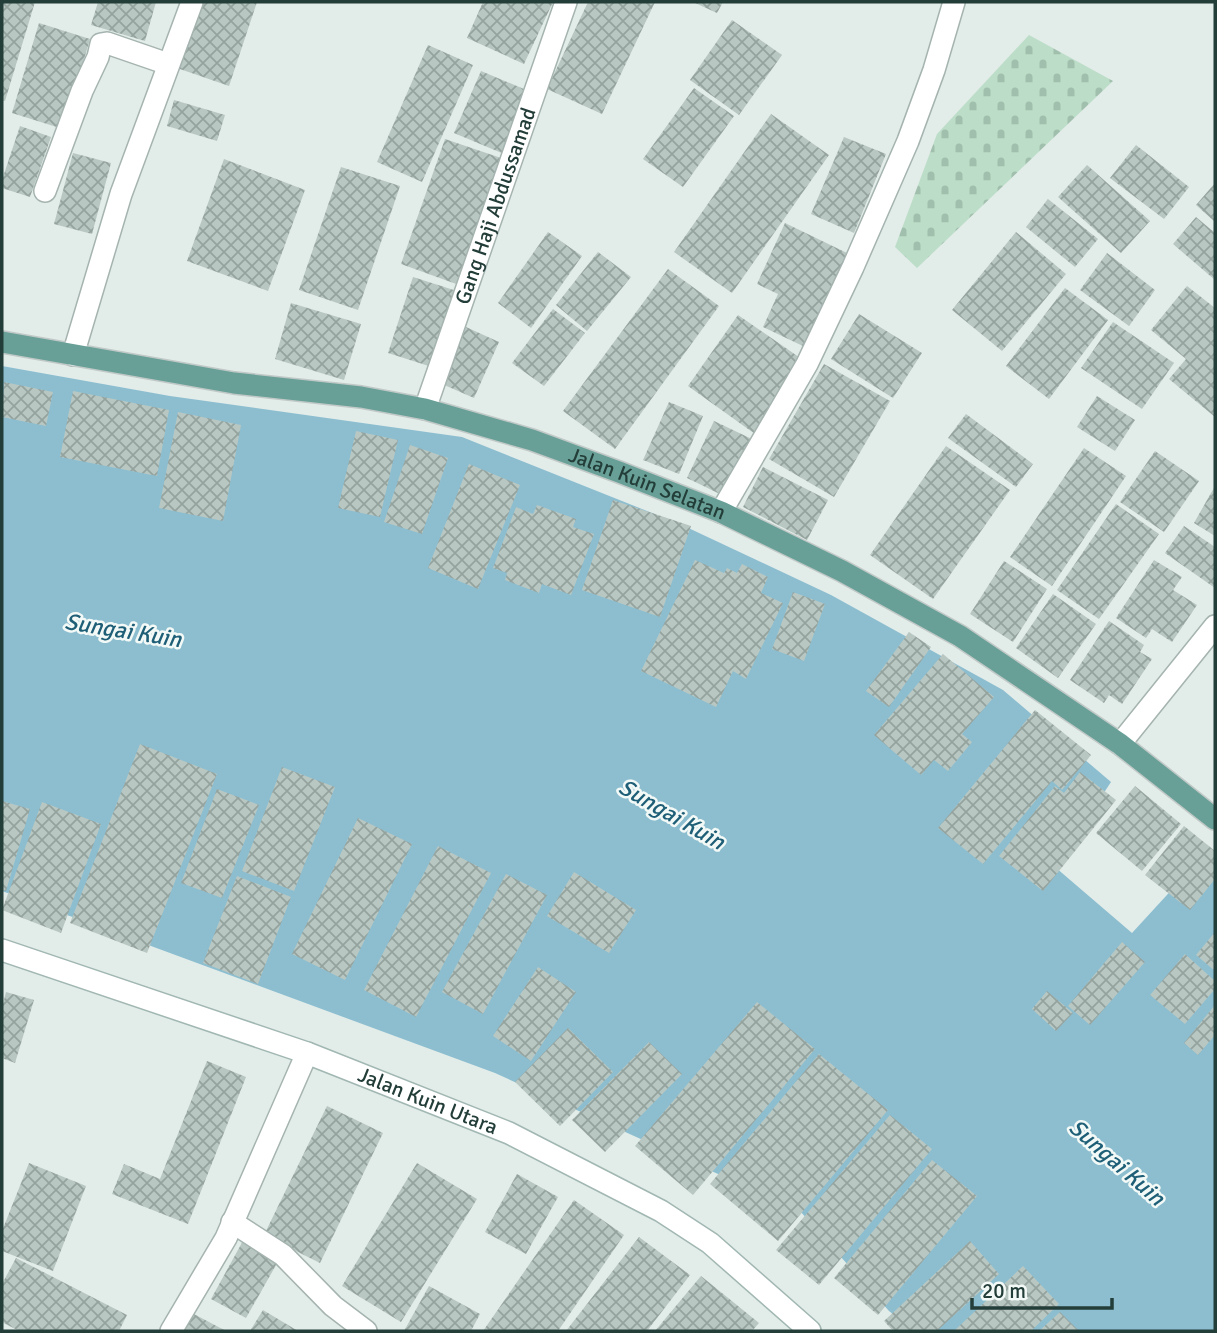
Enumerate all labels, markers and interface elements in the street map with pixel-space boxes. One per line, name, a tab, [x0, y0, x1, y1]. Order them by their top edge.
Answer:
street label: Gang Haji Abdussamad	[449, 104, 541, 308]
street label: Jalan Kuin Selatan	[565, 442, 729, 526]
water label: Sungai Kuin	[63, 607, 185, 654]
water label: Sungai Kuin	[614, 772, 731, 857]
street label: Jalan Kuin Utara	[354, 1062, 502, 1140]
water label: Sungai Kuin	[1063, 1113, 1172, 1213]
scale bar	[972, 1266, 1112, 1310]
text: 20 m	[982, 1278, 1026, 1304]

